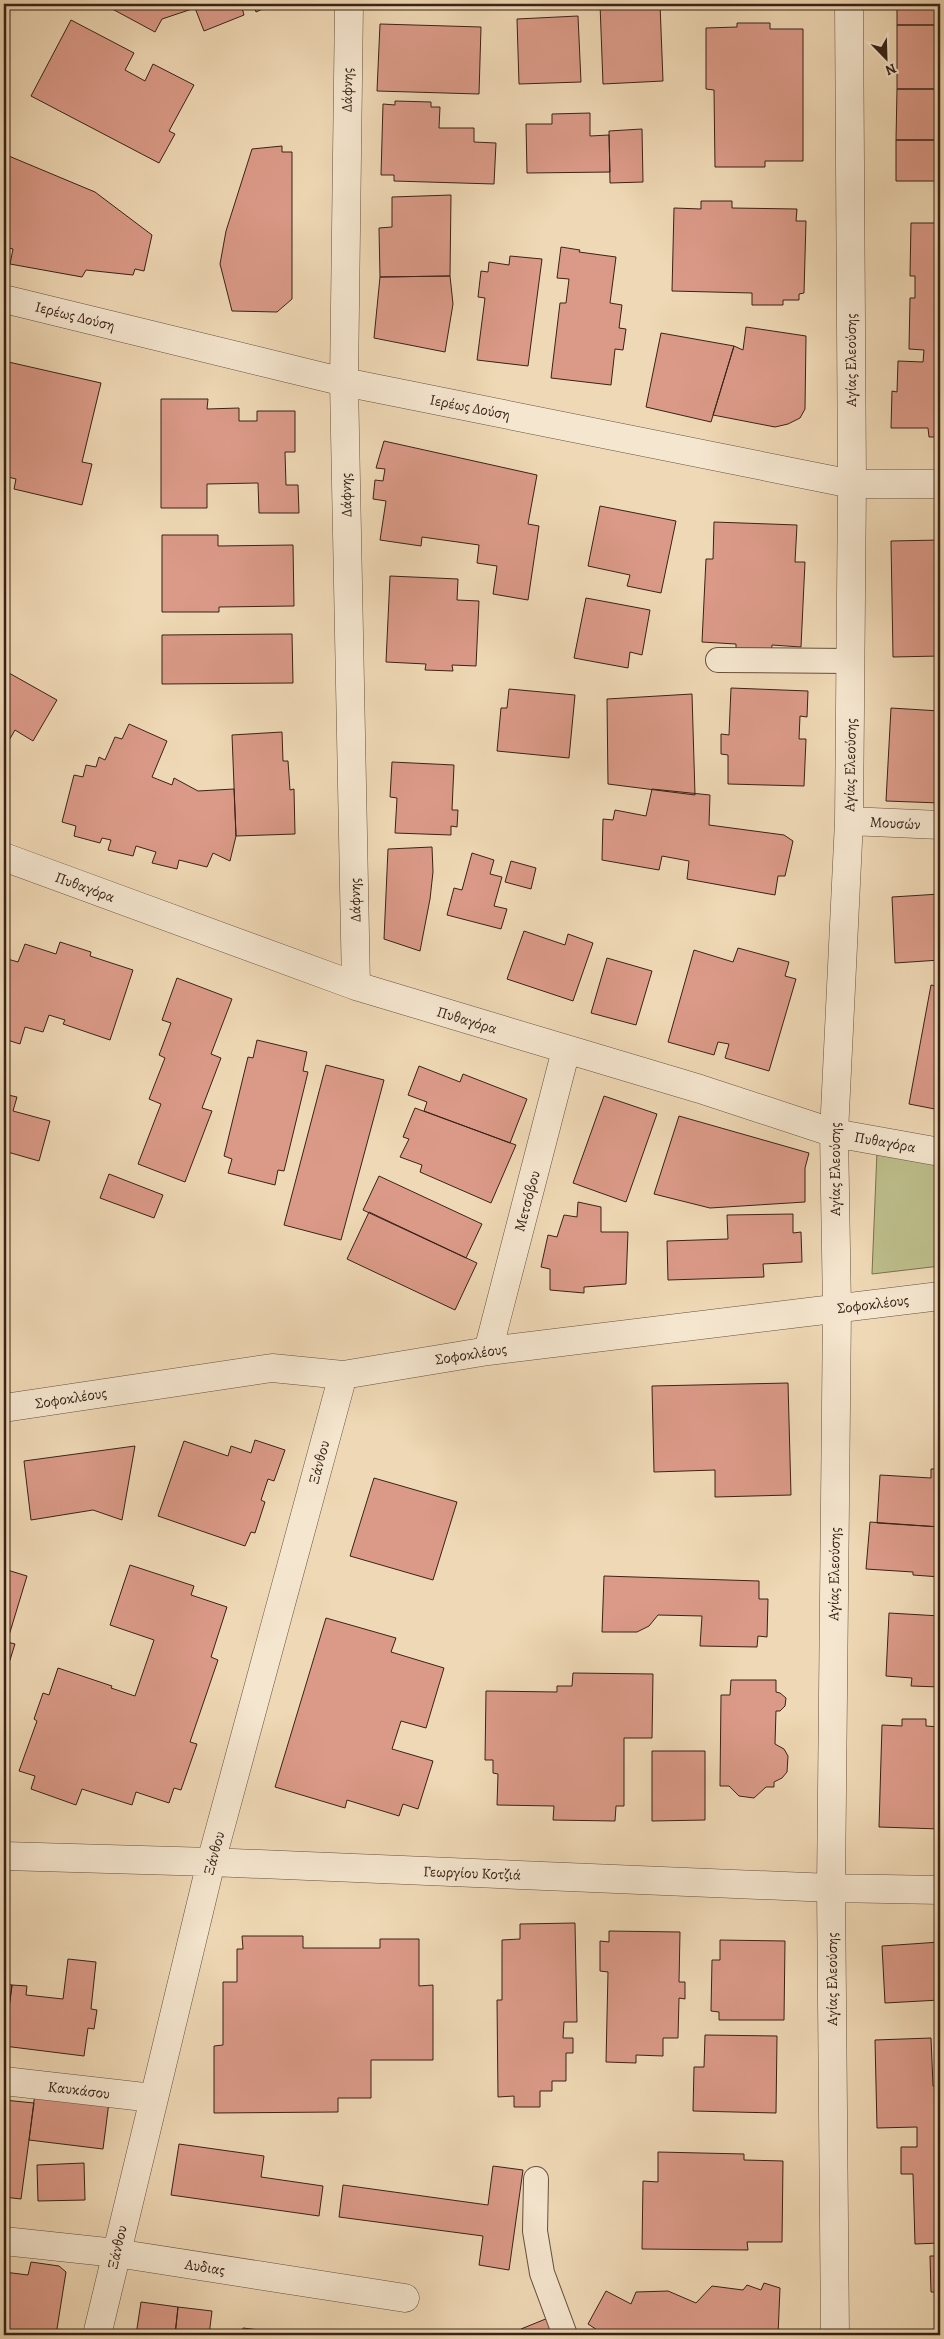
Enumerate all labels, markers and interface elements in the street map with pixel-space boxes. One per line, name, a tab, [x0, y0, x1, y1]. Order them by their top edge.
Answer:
north arrow	[862, 32, 912, 82]
text: N	[882, 59, 899, 80]
street label: Δάφνης	[337, 68, 357, 112]
street label: Ιερέως Δούση	[33, 296, 117, 336]
street label: Αγίας Ελεούσης	[841, 313, 861, 408]
street label: Ιερέως Δούση	[428, 389, 512, 425]
street label: Δάφνης	[336, 473, 356, 517]
street label: Αγίας Ελεούσης	[839, 718, 861, 813]
street label: Μουσών	[869, 812, 921, 834]
street label: Πυθαγόρα	[52, 867, 118, 907]
street label: Δάφνης	[345, 878, 365, 922]
street label: Πυθαγόρα	[434, 1001, 500, 1039]
street label: Αγίας Ελεούσης	[825, 1122, 845, 1217]
street label: Πυθαγόρα	[853, 1127, 917, 1157]
street label: Μετσόβου	[509, 1168, 545, 1234]
street label: Σοφοκλέους	[836, 1290, 910, 1318]
street label: Σοφοκλέους	[434, 1338, 508, 1370]
street label: Σοφοκλέους	[34, 1382, 108, 1414]
street label: Ξάνθου	[304, 1438, 334, 1486]
street label: Αγίας Ελεούσης	[823, 1527, 845, 1622]
street label: Ξάνθου	[199, 1829, 229, 1877]
street label: Γεωργίου Κοτζιά	[423, 1861, 521, 1885]
street label: Αγίας Ελεούσης	[822, 1932, 842, 2027]
street label: Καυκάσου	[47, 2076, 111, 2104]
street label: Ξάνθου	[102, 2223, 132, 2271]
street label: Αυδιας	[183, 2254, 226, 2280]

